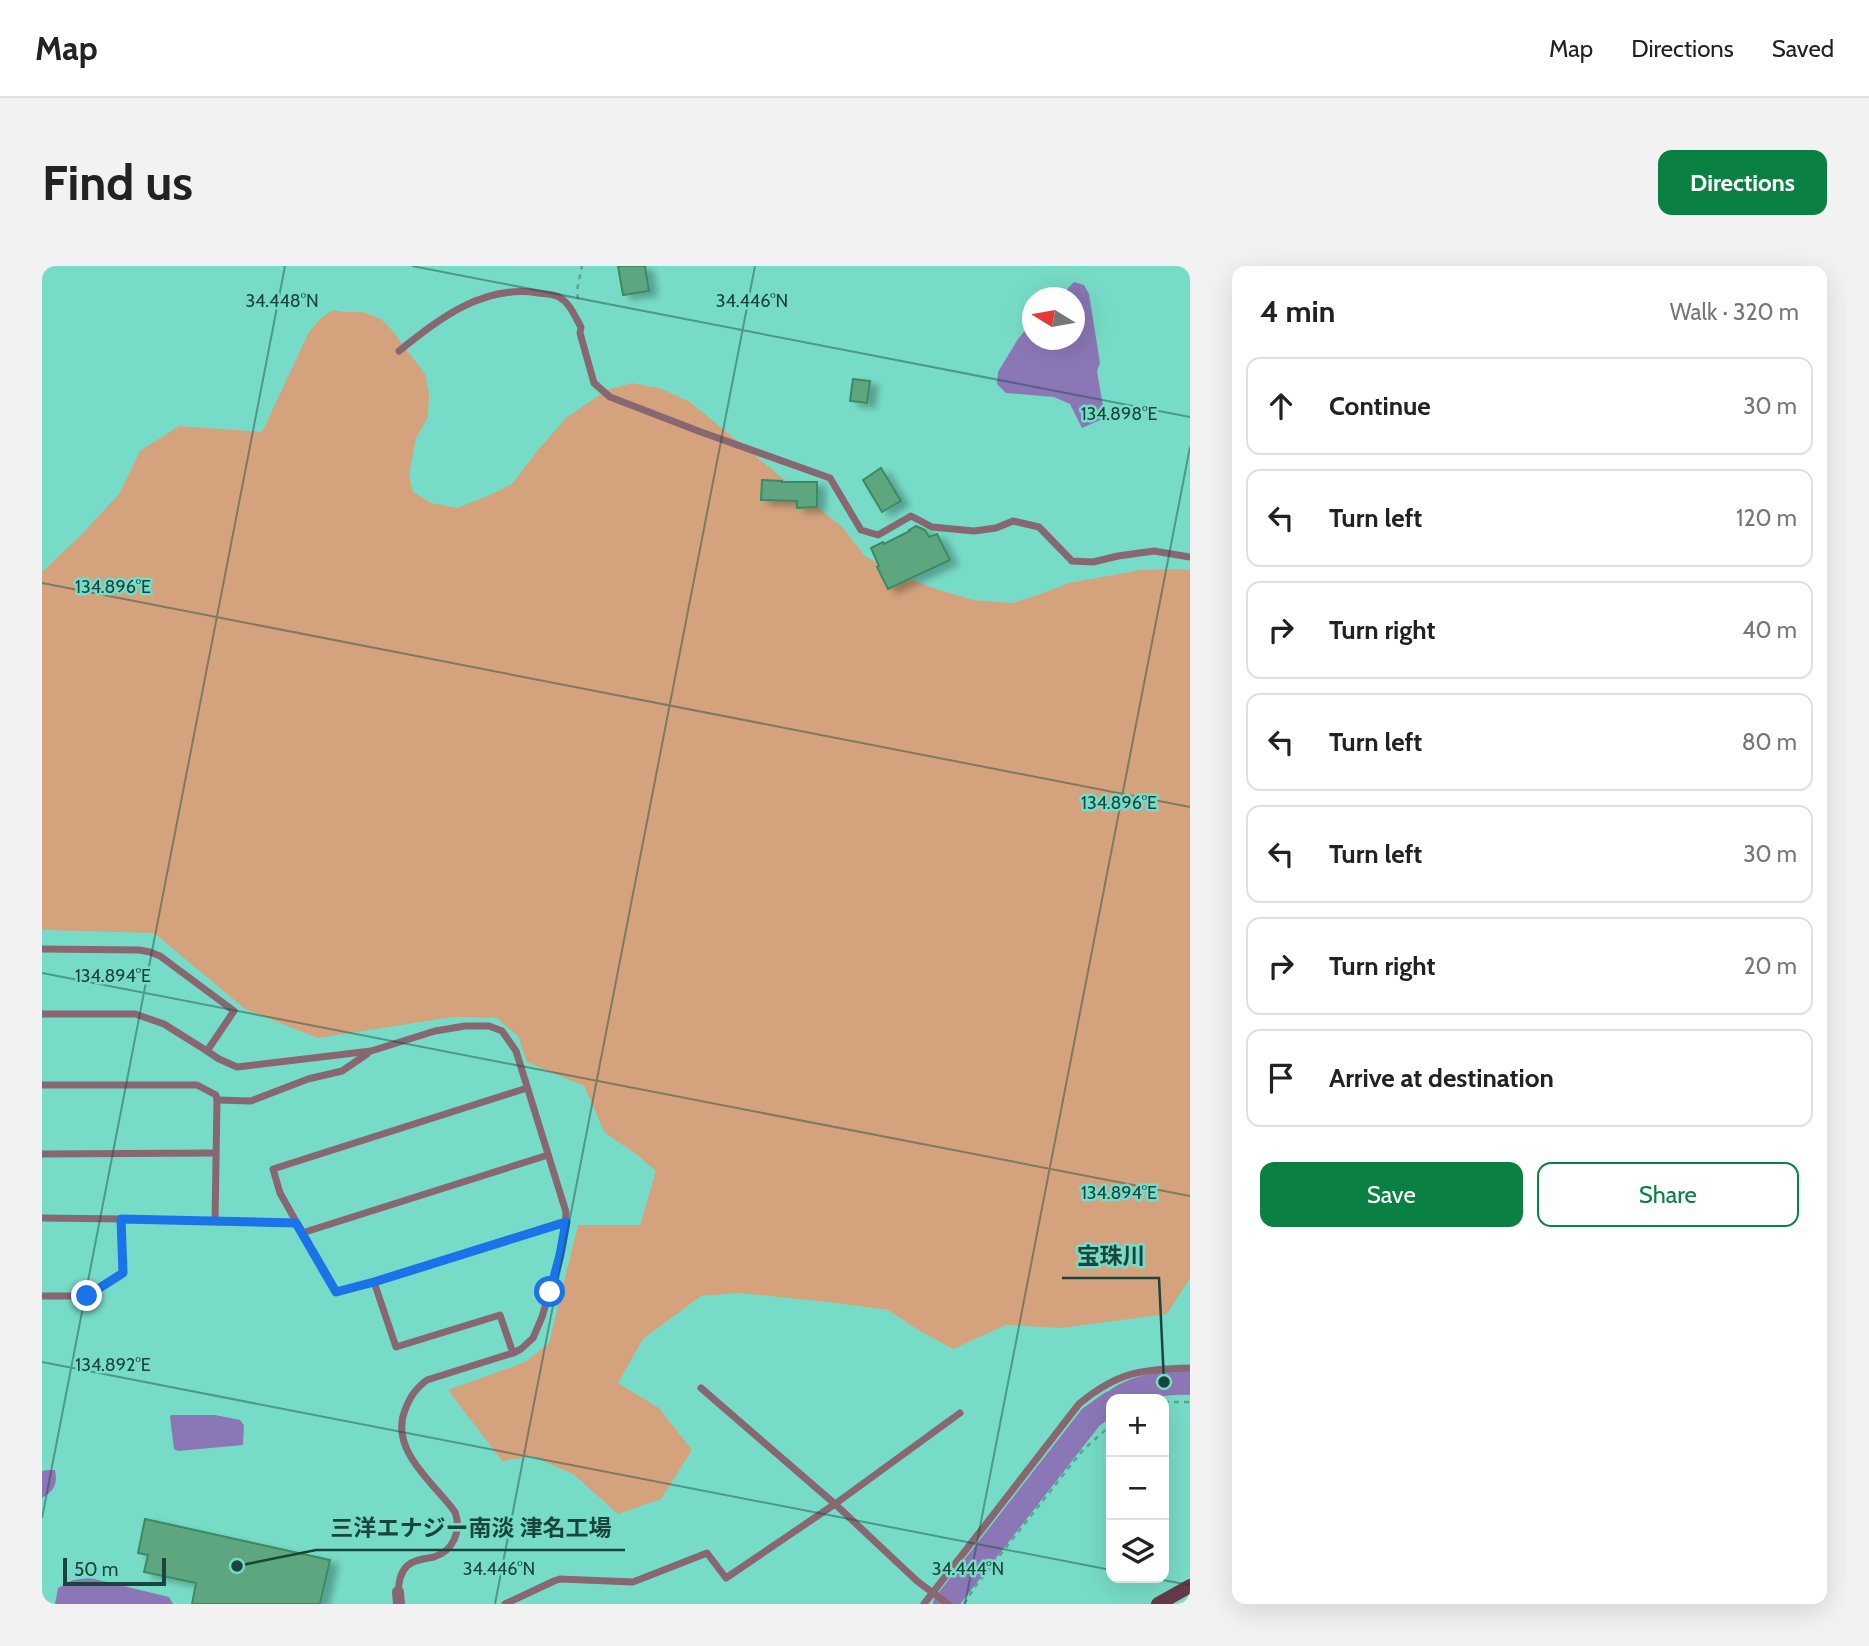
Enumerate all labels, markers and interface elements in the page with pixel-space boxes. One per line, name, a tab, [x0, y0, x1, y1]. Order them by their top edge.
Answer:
text: Map	[35, 28, 98, 68]
text: Map	[1549, 34, 1593, 63]
text: Directions	[1631, 34, 1734, 63]
text: Saved	[1772, 34, 1834, 63]
button: Directions	[1658, 150, 1827, 215]
text: Find us	[42, 153, 193, 212]
north arrow	[1022, 287, 1085, 350]
text: 34.448°N	[245, 290, 319, 312]
text: 34.446°N	[716, 290, 788, 312]
text: 4 min	[1260, 293, 1335, 330]
text: Walk · 320 m	[1670, 298, 1799, 326]
icon: ahead	[1262, 387, 1300, 425]
text: Continue	[1329, 390, 1431, 422]
text: 30 m	[1743, 392, 1797, 420]
text: 134.898°E	[1081, 403, 1157, 425]
icon: left	[1262, 499, 1300, 537]
text: Turn left	[1329, 502, 1422, 534]
text: 120 m	[1736, 504, 1797, 532]
text: 134.896°E	[75, 576, 151, 598]
icon: right	[1262, 611, 1300, 649]
text: Turn right	[1329, 614, 1435, 646]
text: 40 m	[1742, 616, 1797, 644]
icon: left	[1262, 723, 1300, 761]
text: Turn left	[1329, 726, 1422, 758]
text: 80 m	[1742, 728, 1797, 756]
text: 134.896°E	[1081, 792, 1157, 814]
icon: left	[1262, 835, 1300, 873]
text: Turn left	[1329, 838, 1422, 870]
text: 30 m	[1743, 840, 1797, 868]
icon: right	[1262, 947, 1300, 985]
text: Turn right	[1329, 950, 1435, 982]
text: 20 m	[1744, 952, 1797, 980]
text: 134.894°E	[75, 965, 151, 987]
icon: arrive	[1262, 1059, 1300, 1097]
text: Arrive at destination	[1329, 1062, 1554, 1094]
button: Save	[1260, 1162, 1523, 1227]
button: Share	[1537, 1162, 1799, 1227]
text: 134.894°E	[1081, 1182, 1157, 1204]
callout: 宝珠川	[1062, 1234, 1159, 1278]
text: 宝珠川	[1077, 1242, 1146, 1270]
route start	[534, 1276, 565, 1307]
route end	[71, 1280, 102, 1311]
text: 134.892°E	[75, 1354, 151, 1376]
map controls	[1106, 1394, 1169, 1583]
button: +	[1106, 1394, 1169, 1457]
button: −	[1106, 1457, 1169, 1520]
callout: 三洋エナジー南淡 津名工場	[316, 1506, 625, 1550]
text: 三洋エナジー南淡 津名工場	[330, 1514, 612, 1542]
button: layers	[1106, 1520, 1169, 1583]
scale bar	[63, 1555, 166, 1587]
text: 50 m	[74, 1558, 118, 1581]
text: 34.446°N	[463, 1558, 535, 1580]
text: 34.444°N	[932, 1558, 1004, 1580]

